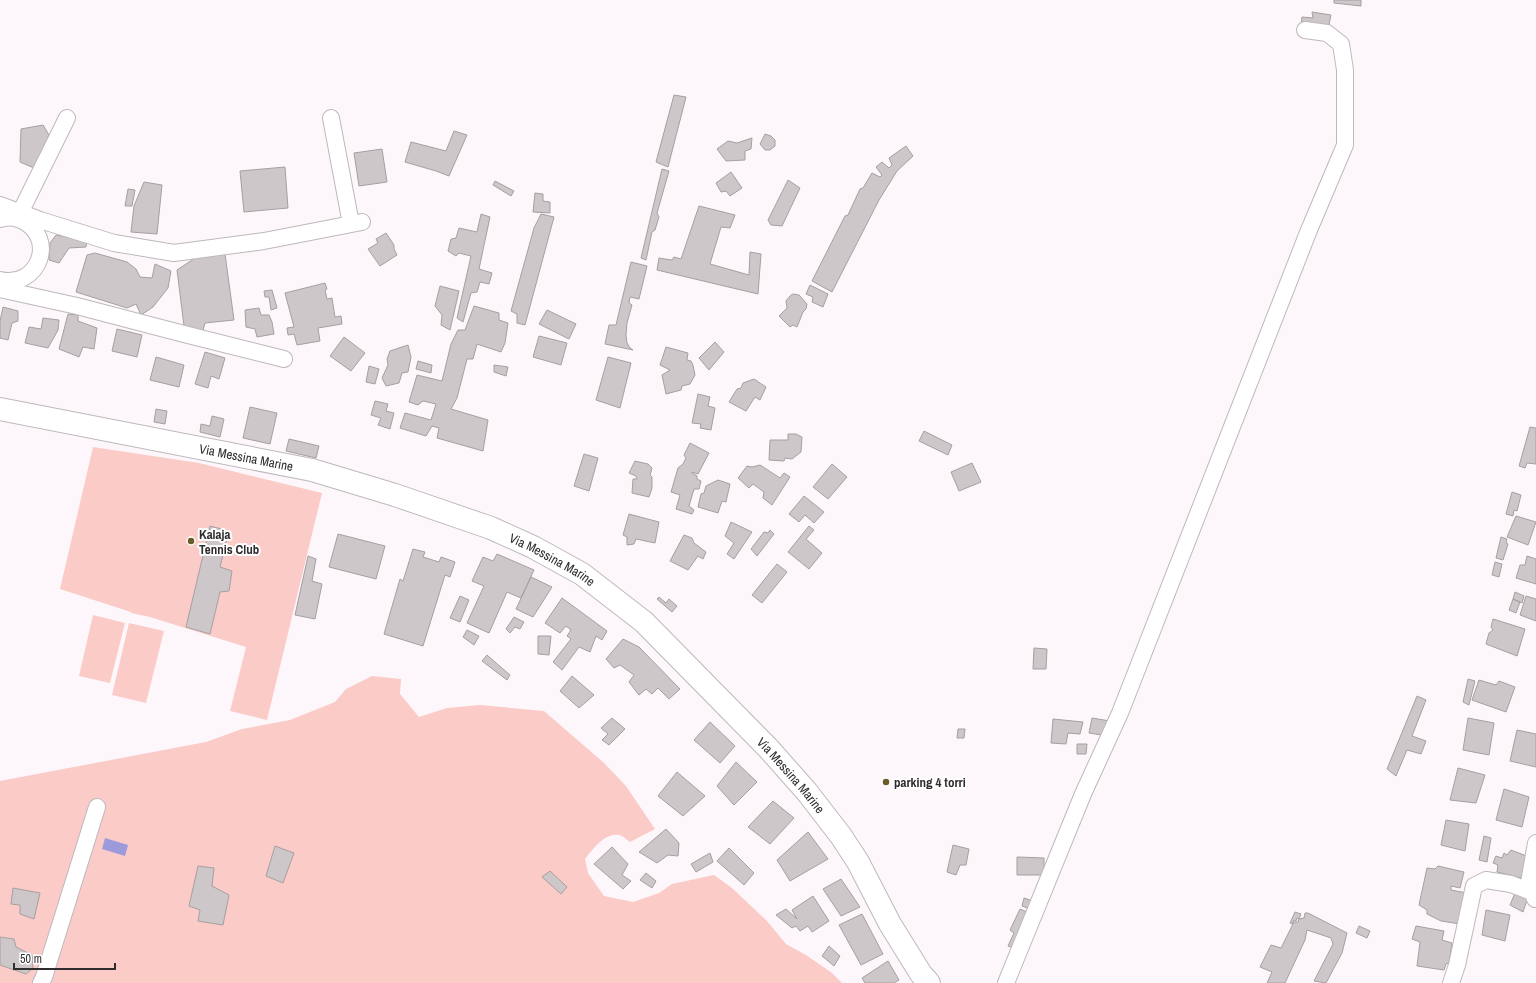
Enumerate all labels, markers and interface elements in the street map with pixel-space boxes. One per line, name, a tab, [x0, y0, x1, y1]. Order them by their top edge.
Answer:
street label: Via Messina Marine	[198, 440, 295, 475]
place label: Kalaja Tennis Club	[199, 526, 259, 558]
street label: Via Messina Marine	[507, 529, 599, 590]
marker: Kalaja Tennis Club	[186, 536, 196, 546]
street label: Via Messina Marine	[754, 733, 829, 817]
place label: parking 4 torri	[894, 774, 966, 791]
marker: parking 4 torri	[881, 777, 891, 787]
scale bar	[14, 945, 115, 971]
text: 50 m	[20, 951, 42, 967]

